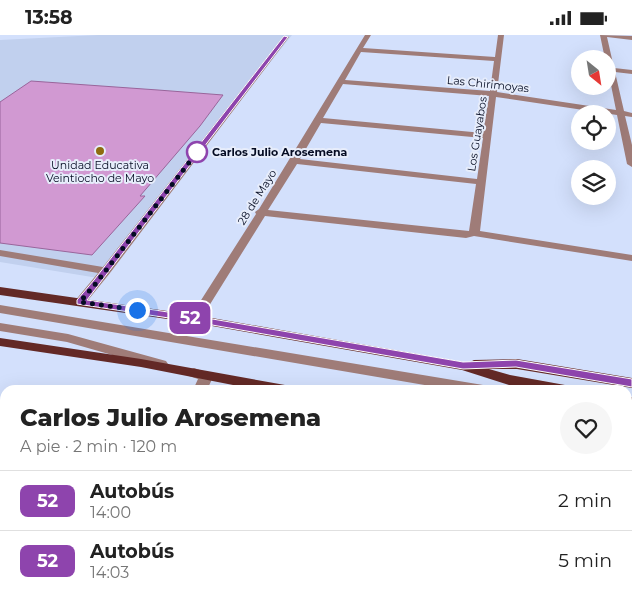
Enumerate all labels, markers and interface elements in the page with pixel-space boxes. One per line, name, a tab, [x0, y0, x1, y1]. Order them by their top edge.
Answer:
text: 13:58	[25, 6, 73, 29]
north arrow	[571, 50, 616, 95]
map controls	[571, 50, 616, 205]
street label: Las Chirimoyas	[446, 73, 530, 95]
street label: Los Guayabos	[464, 95, 490, 172]
button: locate	[571, 105, 616, 150]
marker: Carlos Julio Arosemena	[186, 141, 208, 163]
marker: Unidad Educativa Veintiocho de Mayo	[94, 145, 106, 157]
place label: Carlos Julio Arosemena	[212, 145, 348, 159]
place label: Unidad Educativa Veintiocho de Mayo	[46, 158, 154, 185]
button: layers	[571, 160, 616, 205]
street label: 28 de Mayo	[234, 167, 280, 227]
your location	[125, 298, 150, 323]
line badge: 52	[168, 302, 212, 334]
text: 52	[179, 307, 201, 329]
button: heart	[560, 402, 612, 454]
text: Carlos Julio Arosemena	[20, 403, 321, 432]
text: A pie · 2 min · 120 m	[20, 437, 177, 456]
text: Autobús	[90, 480, 174, 503]
text: 2 min	[558, 489, 612, 512]
text: 52	[37, 490, 58, 512]
text: 14:00	[90, 503, 131, 522]
text: Autobús	[90, 540, 174, 563]
text: 5 min	[558, 549, 612, 572]
text: 52	[37, 550, 58, 572]
text: 14:03	[90, 563, 129, 582]

